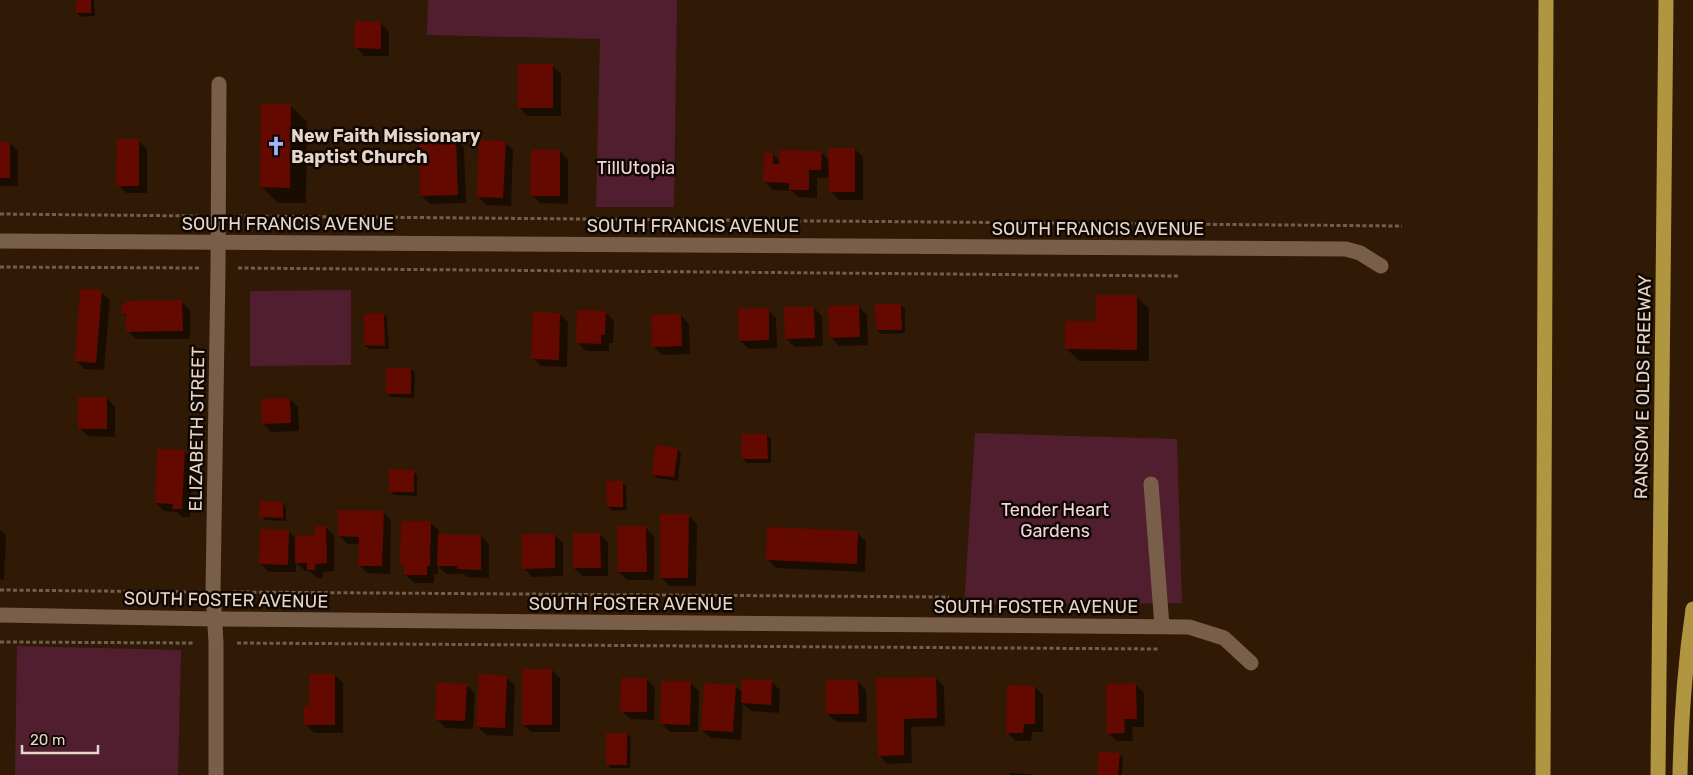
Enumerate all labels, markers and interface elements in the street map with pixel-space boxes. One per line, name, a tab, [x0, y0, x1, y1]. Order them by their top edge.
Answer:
place label: New Faith Missionary Baptist Church	[291, 125, 481, 168]
church icon: New Faith Missionary Baptist Church	[265, 135, 287, 157]
park label: TillUtopia	[597, 157, 675, 179]
street label: SOUTH FRANCIS AVENUE	[182, 213, 394, 235]
street label: SOUTH FRANCIS AVENUE	[587, 215, 799, 237]
street label: SOUTH FRANCIS AVENUE	[992, 218, 1204, 240]
street label: RANSOM E OLDS FREEWAY	[1630, 274, 1656, 499]
street label: ELIZABETH STREET	[185, 346, 209, 512]
park label: Tender Heart Gardens	[1001, 499, 1109, 542]
street label: SOUTH FOSTER AVENUE	[124, 587, 328, 613]
street label: SOUTH FOSTER AVENUE	[529, 593, 733, 615]
street label: SOUTH FOSTER AVENUE	[934, 596, 1138, 618]
scale bar	[22, 722, 99, 754]
text: 20 m	[30, 731, 65, 749]

